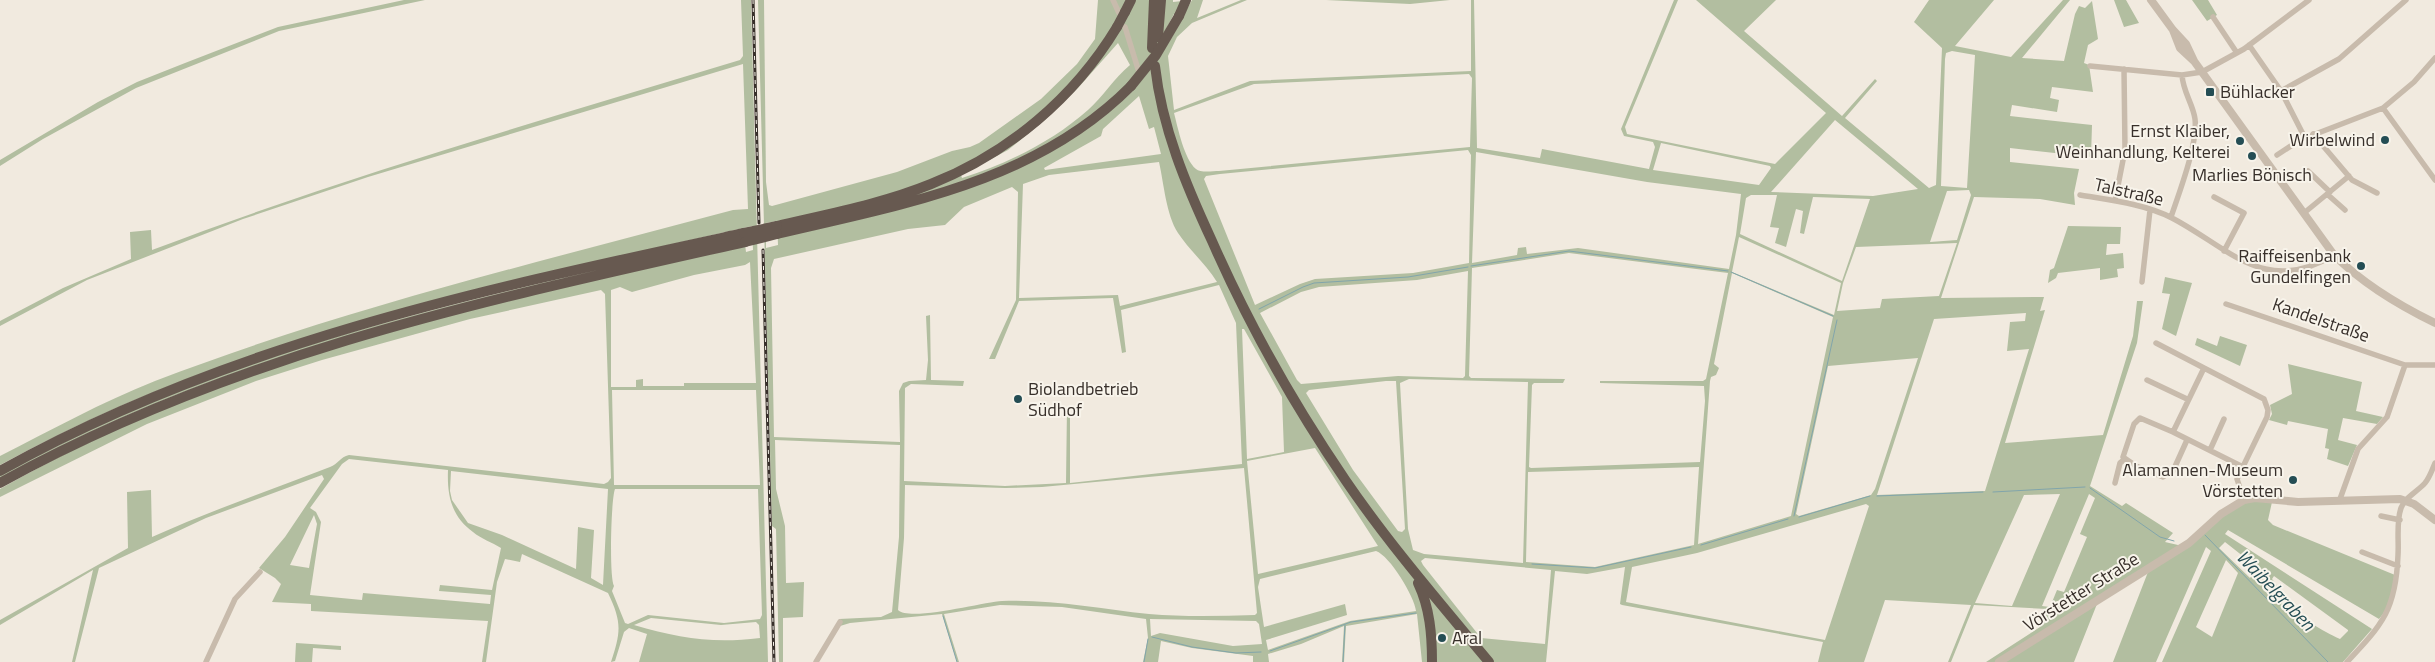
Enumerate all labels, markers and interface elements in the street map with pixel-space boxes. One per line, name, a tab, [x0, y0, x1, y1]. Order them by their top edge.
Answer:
place label: Bühlacker	[2220, 78, 2295, 105]
marker: Bühlacker	[2204, 86, 2216, 98]
place label: Ernst Klaiber, Weinhandlung, Kelterei	[2056, 117, 2230, 165]
place label: Wirbelwind	[2289, 126, 2375, 153]
marker: Wirbelwind	[2379, 134, 2391, 146]
marker: Ernst Klaiber, Weinhandlung, Kelterei	[2234, 135, 2246, 147]
marker: Marlies Bönisch	[2246, 150, 2258, 162]
place label: Marlies Bönisch	[2192, 161, 2312, 188]
street label: Talstraße	[2092, 170, 2166, 213]
place label: Raiffeisenbank Gundelfingen	[2238, 242, 2351, 290]
marker: Raiffeisenbank Gundelfingen	[2355, 260, 2367, 272]
street label: Kandelstraße	[2269, 290, 2373, 349]
place label: Biolandbetrieb Südhof	[1028, 375, 1138, 423]
marker: Biolandbetrieb Südhof	[1012, 393, 1024, 405]
place label: Alamannen-Museum Vörstetten	[2122, 456, 2283, 504]
marker: Alamannen-Museum Vörstetten	[2287, 474, 2299, 486]
water label: Waibelgraben	[2230, 543, 2323, 637]
street label: Vörstetter Straße	[2018, 545, 2144, 638]
place label: Aral	[1452, 624, 1482, 651]
marker: Aral	[1436, 632, 1448, 644]

